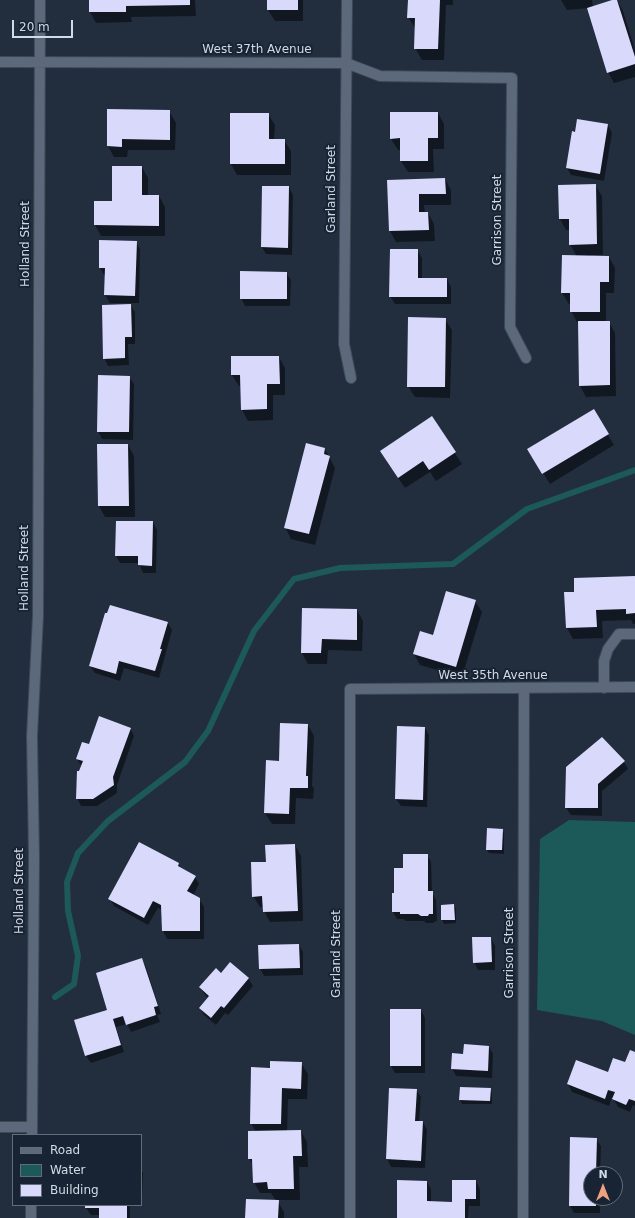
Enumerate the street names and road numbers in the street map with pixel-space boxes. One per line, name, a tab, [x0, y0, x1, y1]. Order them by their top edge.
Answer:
street label: West 37th Avenue	[202, 43, 312, 57]
street label: Garland Street	[325, 145, 339, 233]
street label: Garrison Street	[491, 174, 505, 266]
street label: Holland Street	[19, 201, 33, 287]
street label: Holland Street	[18, 525, 32, 611]
street label: West 35th Avenue	[438, 669, 548, 683]
street label: Holland Street	[13, 848, 27, 934]
street label: Garrison Street	[503, 907, 517, 999]
street label: Garland Street	[330, 910, 344, 998]

